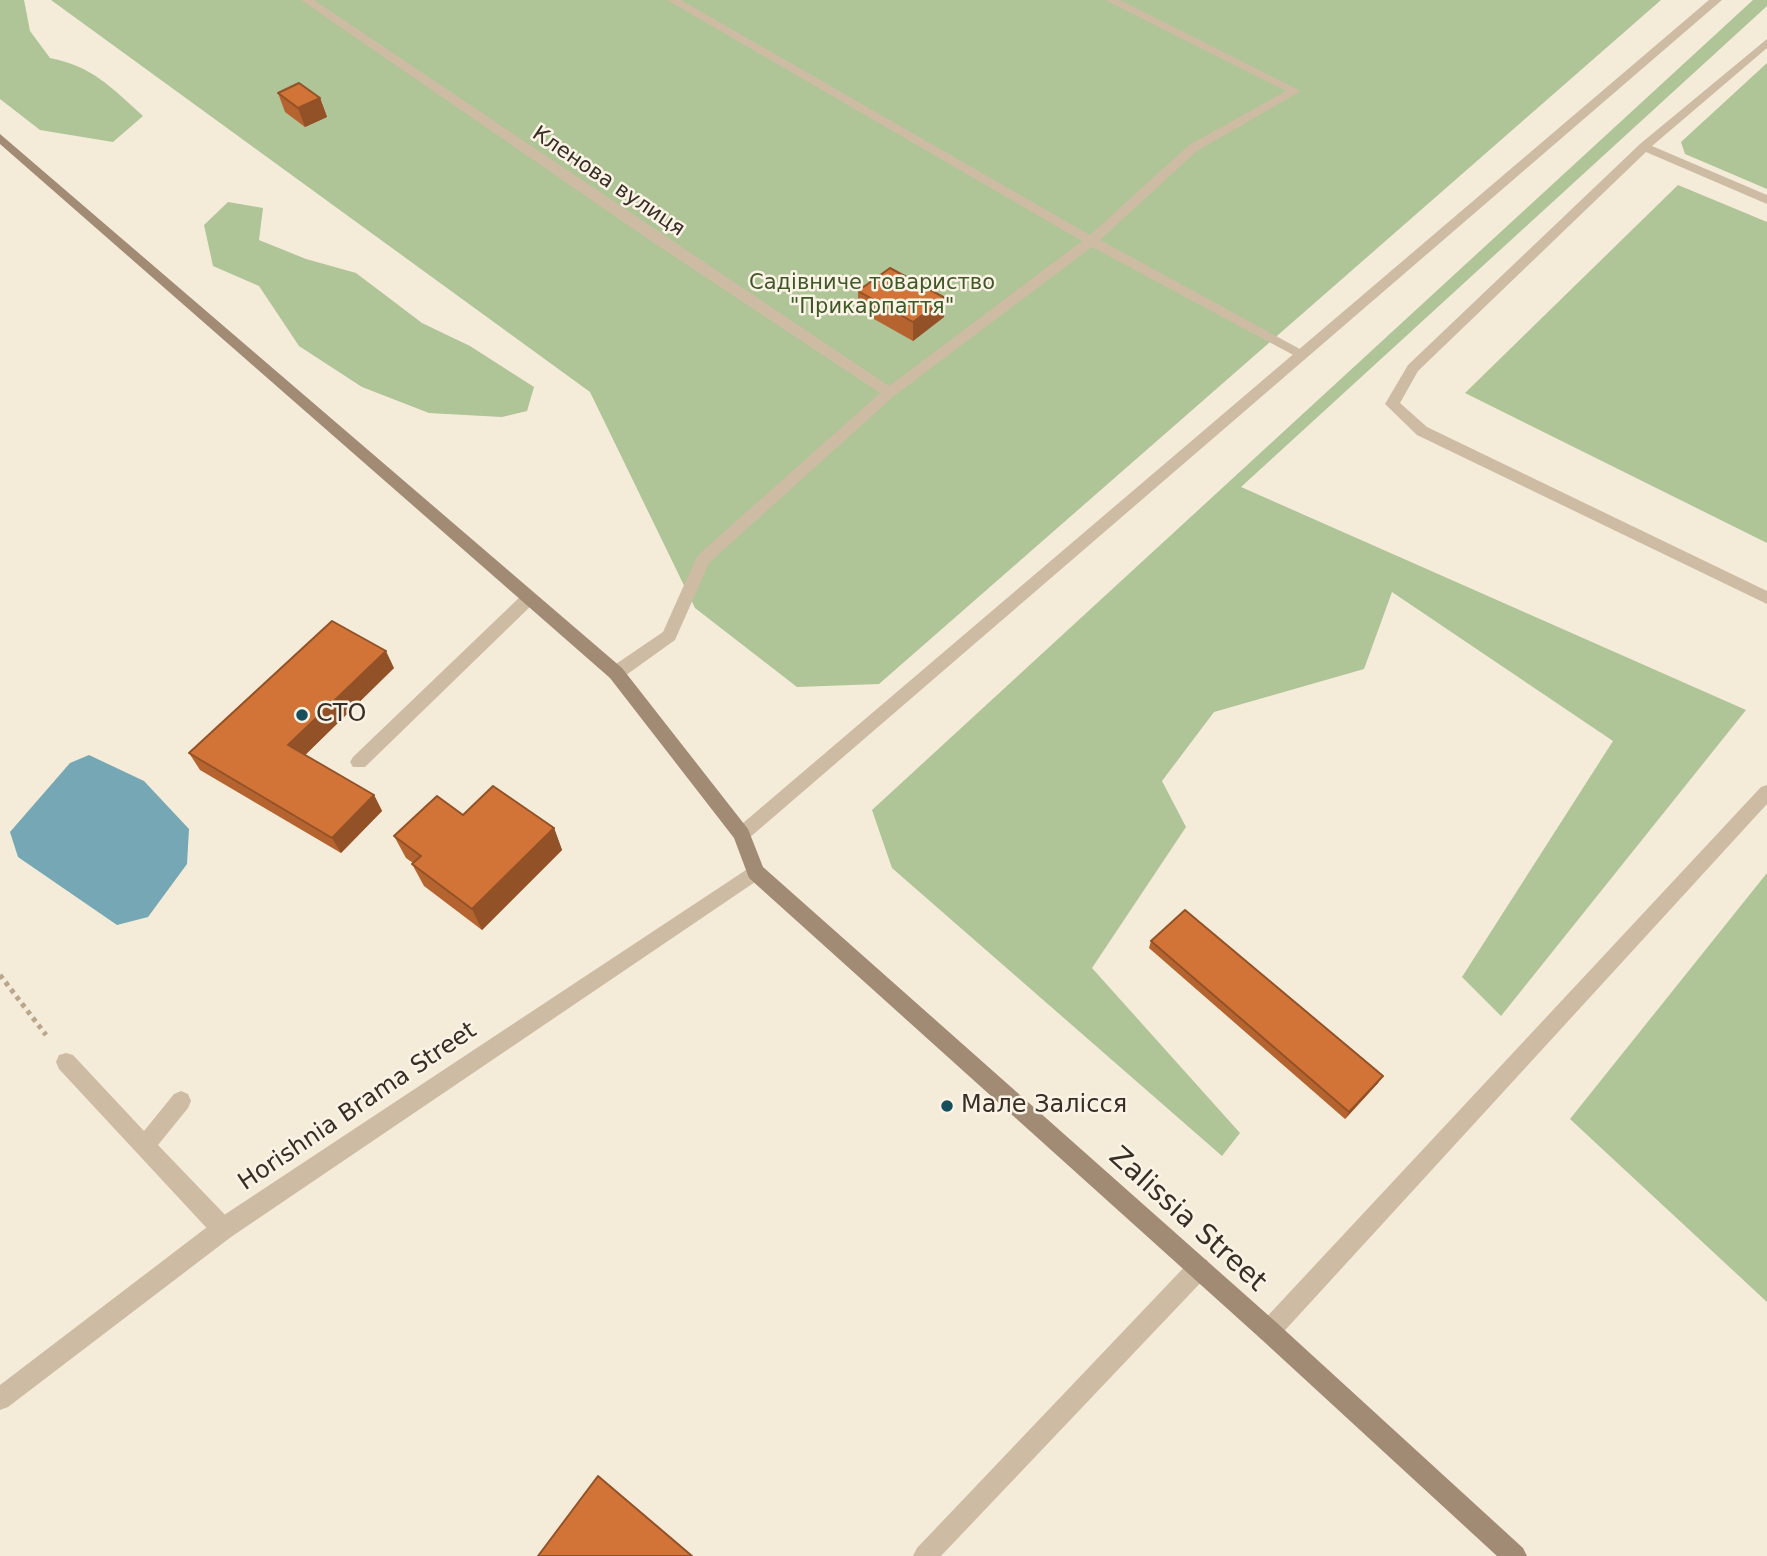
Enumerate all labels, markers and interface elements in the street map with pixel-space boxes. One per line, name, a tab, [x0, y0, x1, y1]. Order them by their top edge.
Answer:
street label: Кленова вулиця	[527, 122, 689, 242]
park label: Садівниче товариство "Прикарпаття"	[749, 271, 995, 321]
place label: СТО	[316, 701, 366, 729]
marker: СТО	[294, 707, 310, 723]
street label: Horishnia Brama Street	[234, 1017, 482, 1197]
place label: Мале Залісся	[961, 1092, 1127, 1120]
marker: Мале Залісся	[939, 1098, 955, 1114]
street label: Zalissia Street	[1101, 1141, 1273, 1299]

